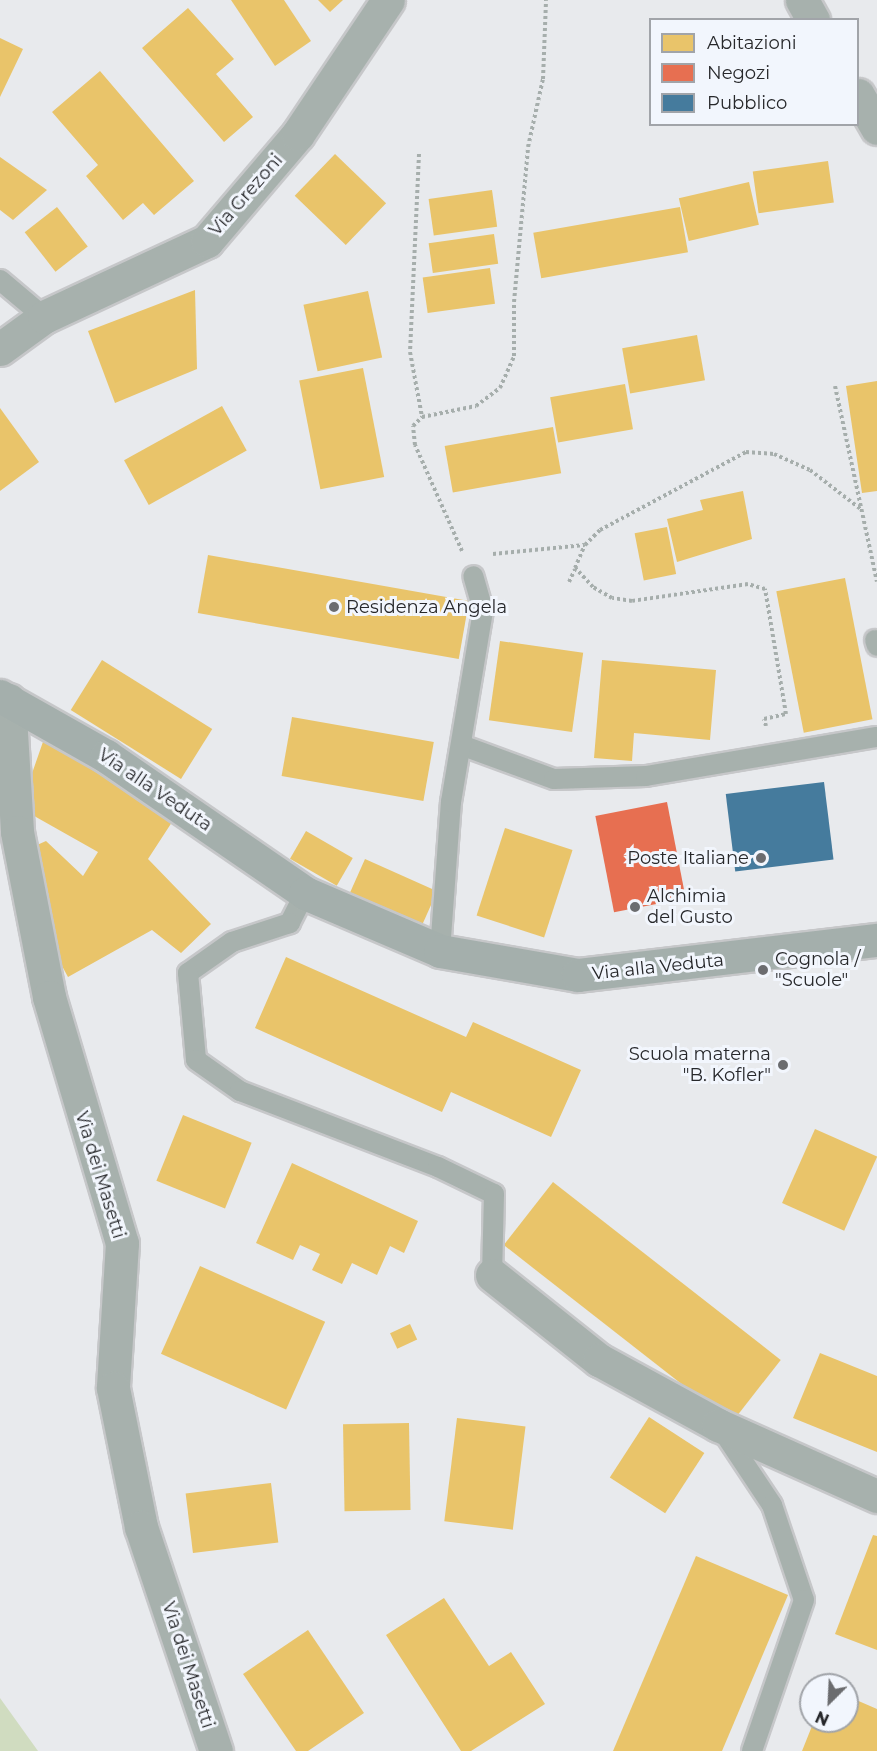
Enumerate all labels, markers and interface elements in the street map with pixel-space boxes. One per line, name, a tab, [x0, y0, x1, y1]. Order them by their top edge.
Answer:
legend	[649, 18, 859, 126]
text: Abitazioni	[707, 32, 797, 54]
text: Negozi	[707, 62, 770, 84]
text: Pubblico	[707, 92, 787, 114]
street label: Via Grezoni	[205, 150, 287, 240]
place label: Residenza Angela	[346, 596, 507, 618]
marker: Residenza Angela	[327, 600, 341, 614]
street label: Via alla Veduta	[94, 744, 216, 836]
place label: Poste Italiane	[627, 847, 749, 869]
marker: Poste Italiane	[754, 851, 768, 865]
place label: Alchimia del Gusto	[647, 886, 733, 928]
marker: Alchimia del Gusto	[628, 900, 642, 914]
street label: Via alla Veduta	[591, 949, 725, 985]
place label: Cognola / "Scuole"	[775, 949, 861, 992]
marker: Cognola / "Scuole"	[756, 963, 770, 977]
place label: Scuola materna "B. Kofler"	[629, 1044, 771, 1086]
marker: Scuola materna "B. Kofler"	[776, 1058, 790, 1072]
street label: Via dei Masetti	[70, 1109, 130, 1241]
street label: Via dei Masetti	[157, 1599, 219, 1731]
north arrow	[799, 1673, 859, 1733]
text: N	[813, 1707, 832, 1729]

